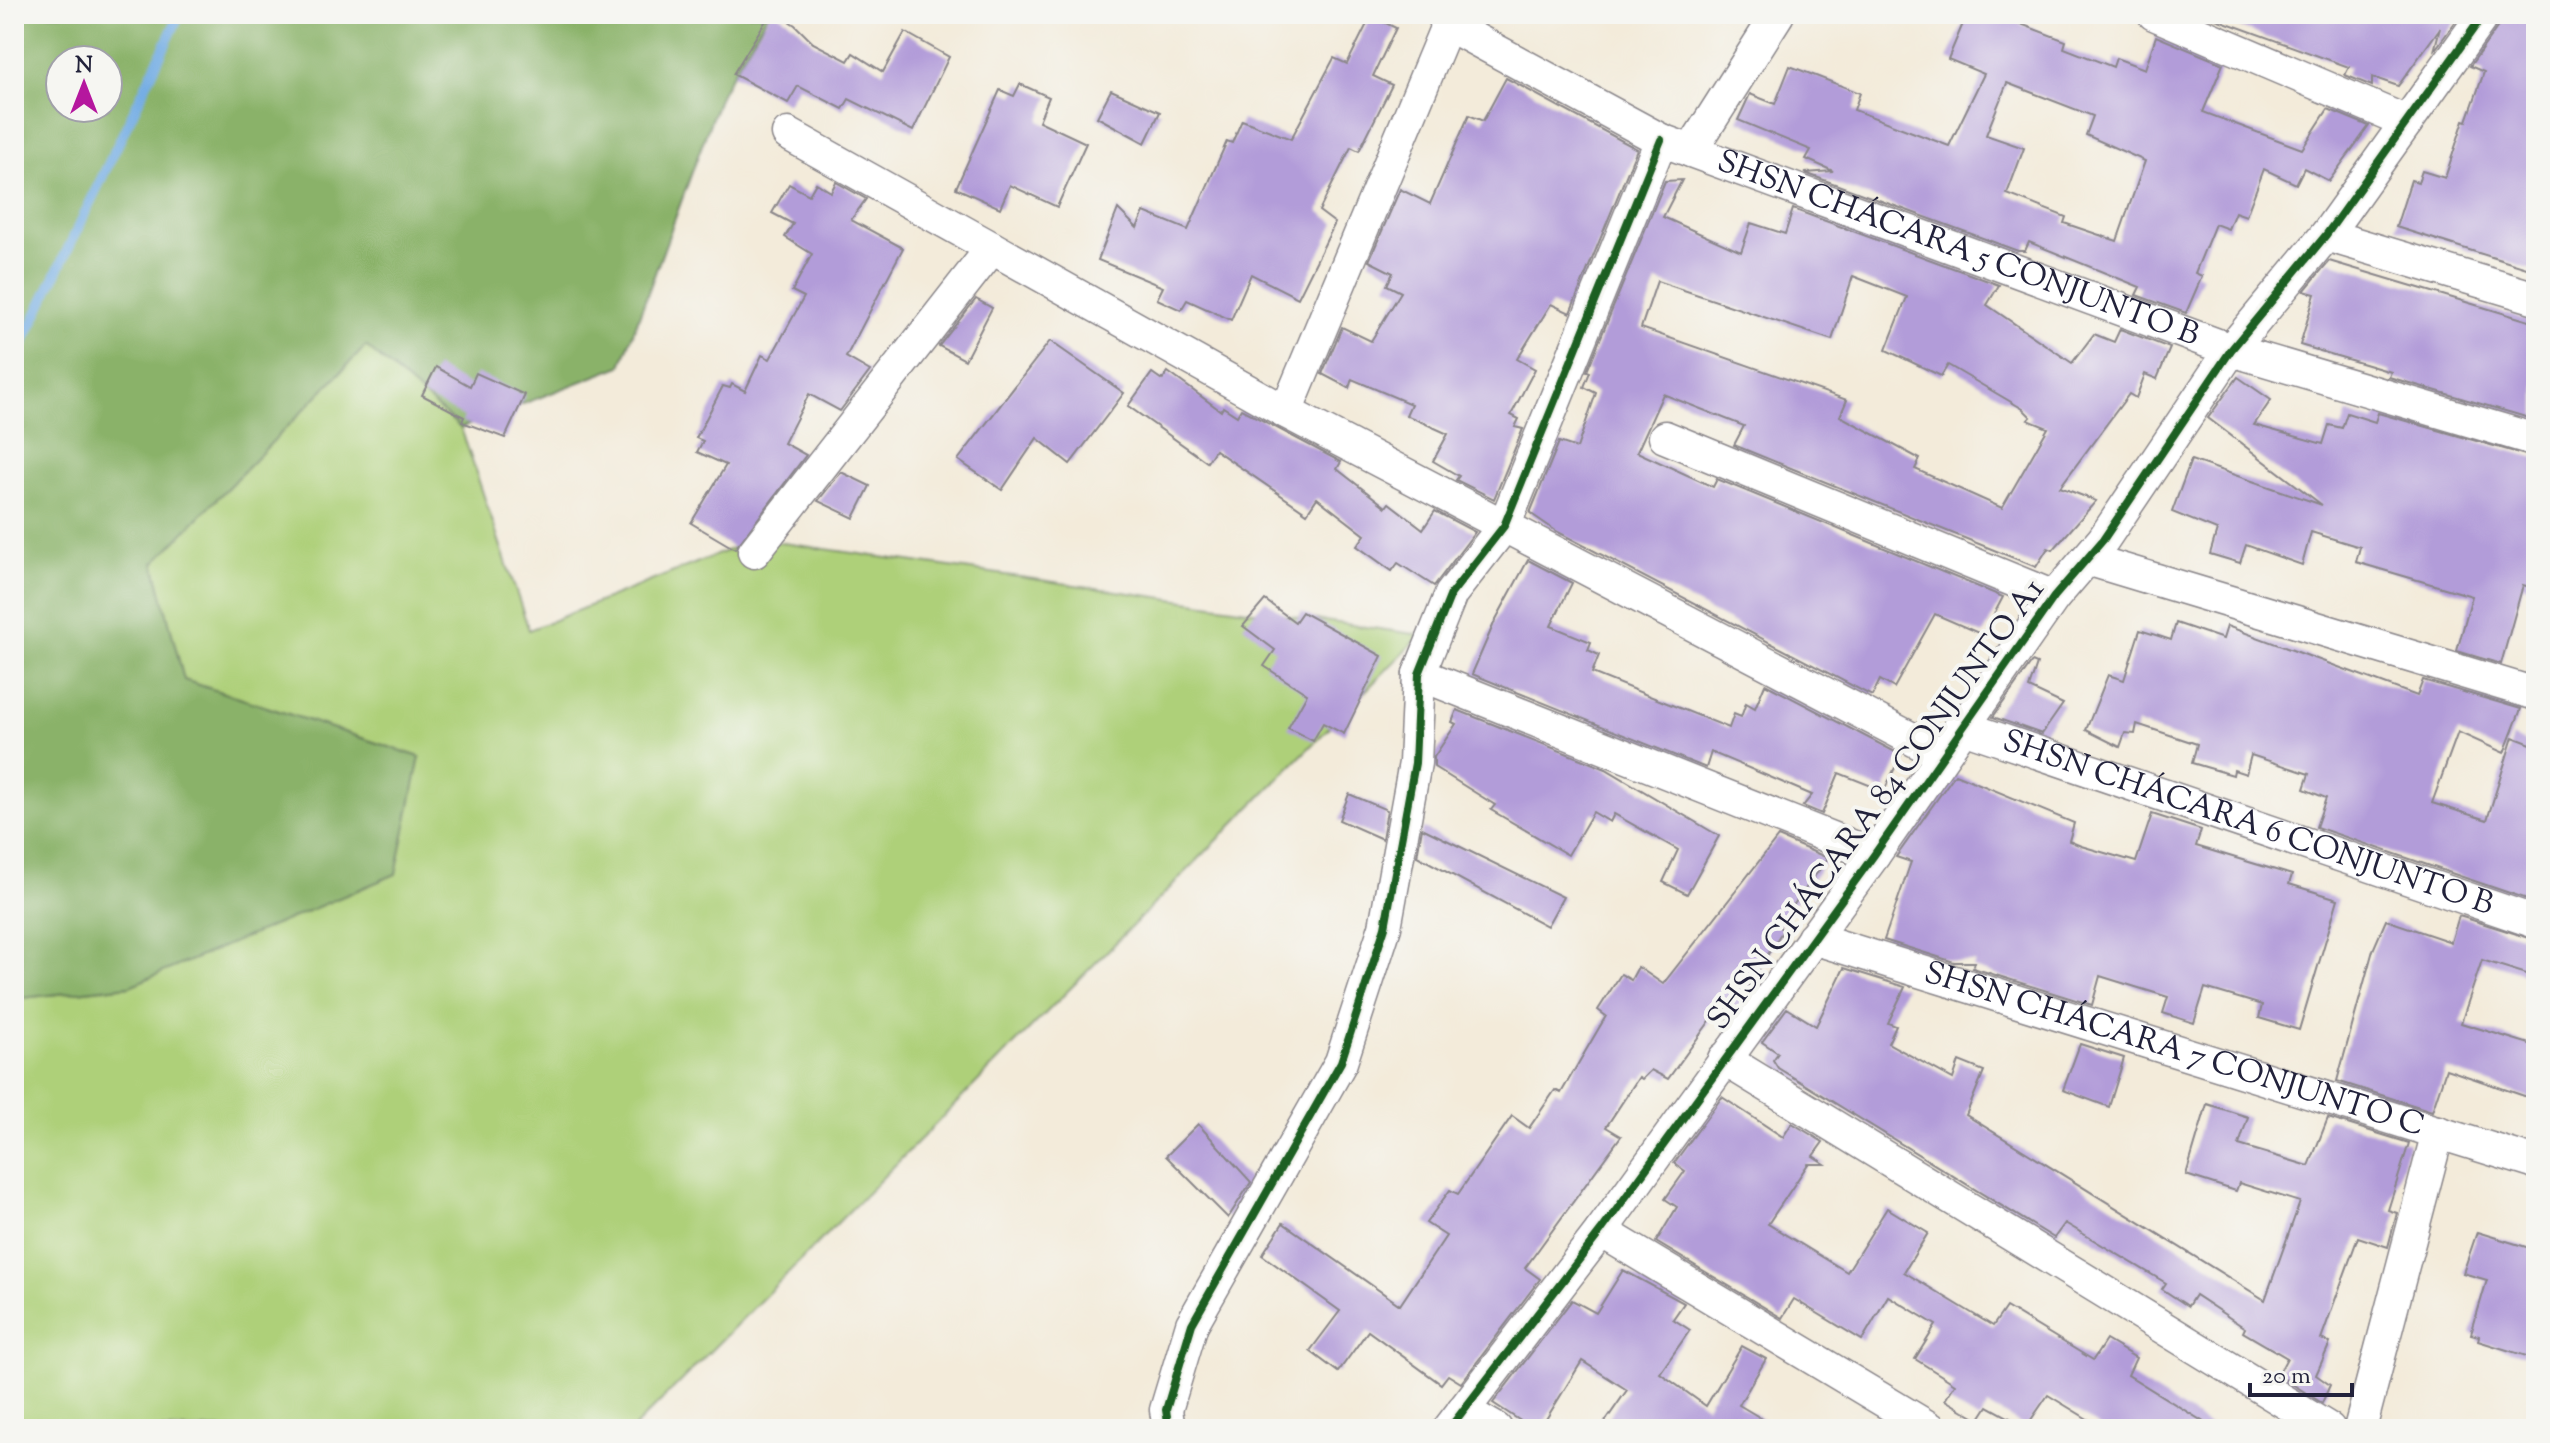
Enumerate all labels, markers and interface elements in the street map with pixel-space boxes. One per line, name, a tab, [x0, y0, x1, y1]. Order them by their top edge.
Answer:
north arrow	[44, 44, 124, 124]
text: N	[75, 51, 93, 83]
street label: SHSN CHÁCARA 5 CONJUNTO B	[1710, 139, 2205, 359]
street label: SHSN CHÁCARA 84 CONJUNTO A1	[1697, 570, 2057, 1040]
street label: SHSN CHÁCARA 6 CONJUNTO B	[1996, 719, 2499, 929]
street label: SHSN CHÁCARA 7 CONJUNTO C	[1918, 951, 2430, 1150]
scale bar	[2250, 1347, 2352, 1397]
text: 20 m	[2262, 1360, 2311, 1394]

